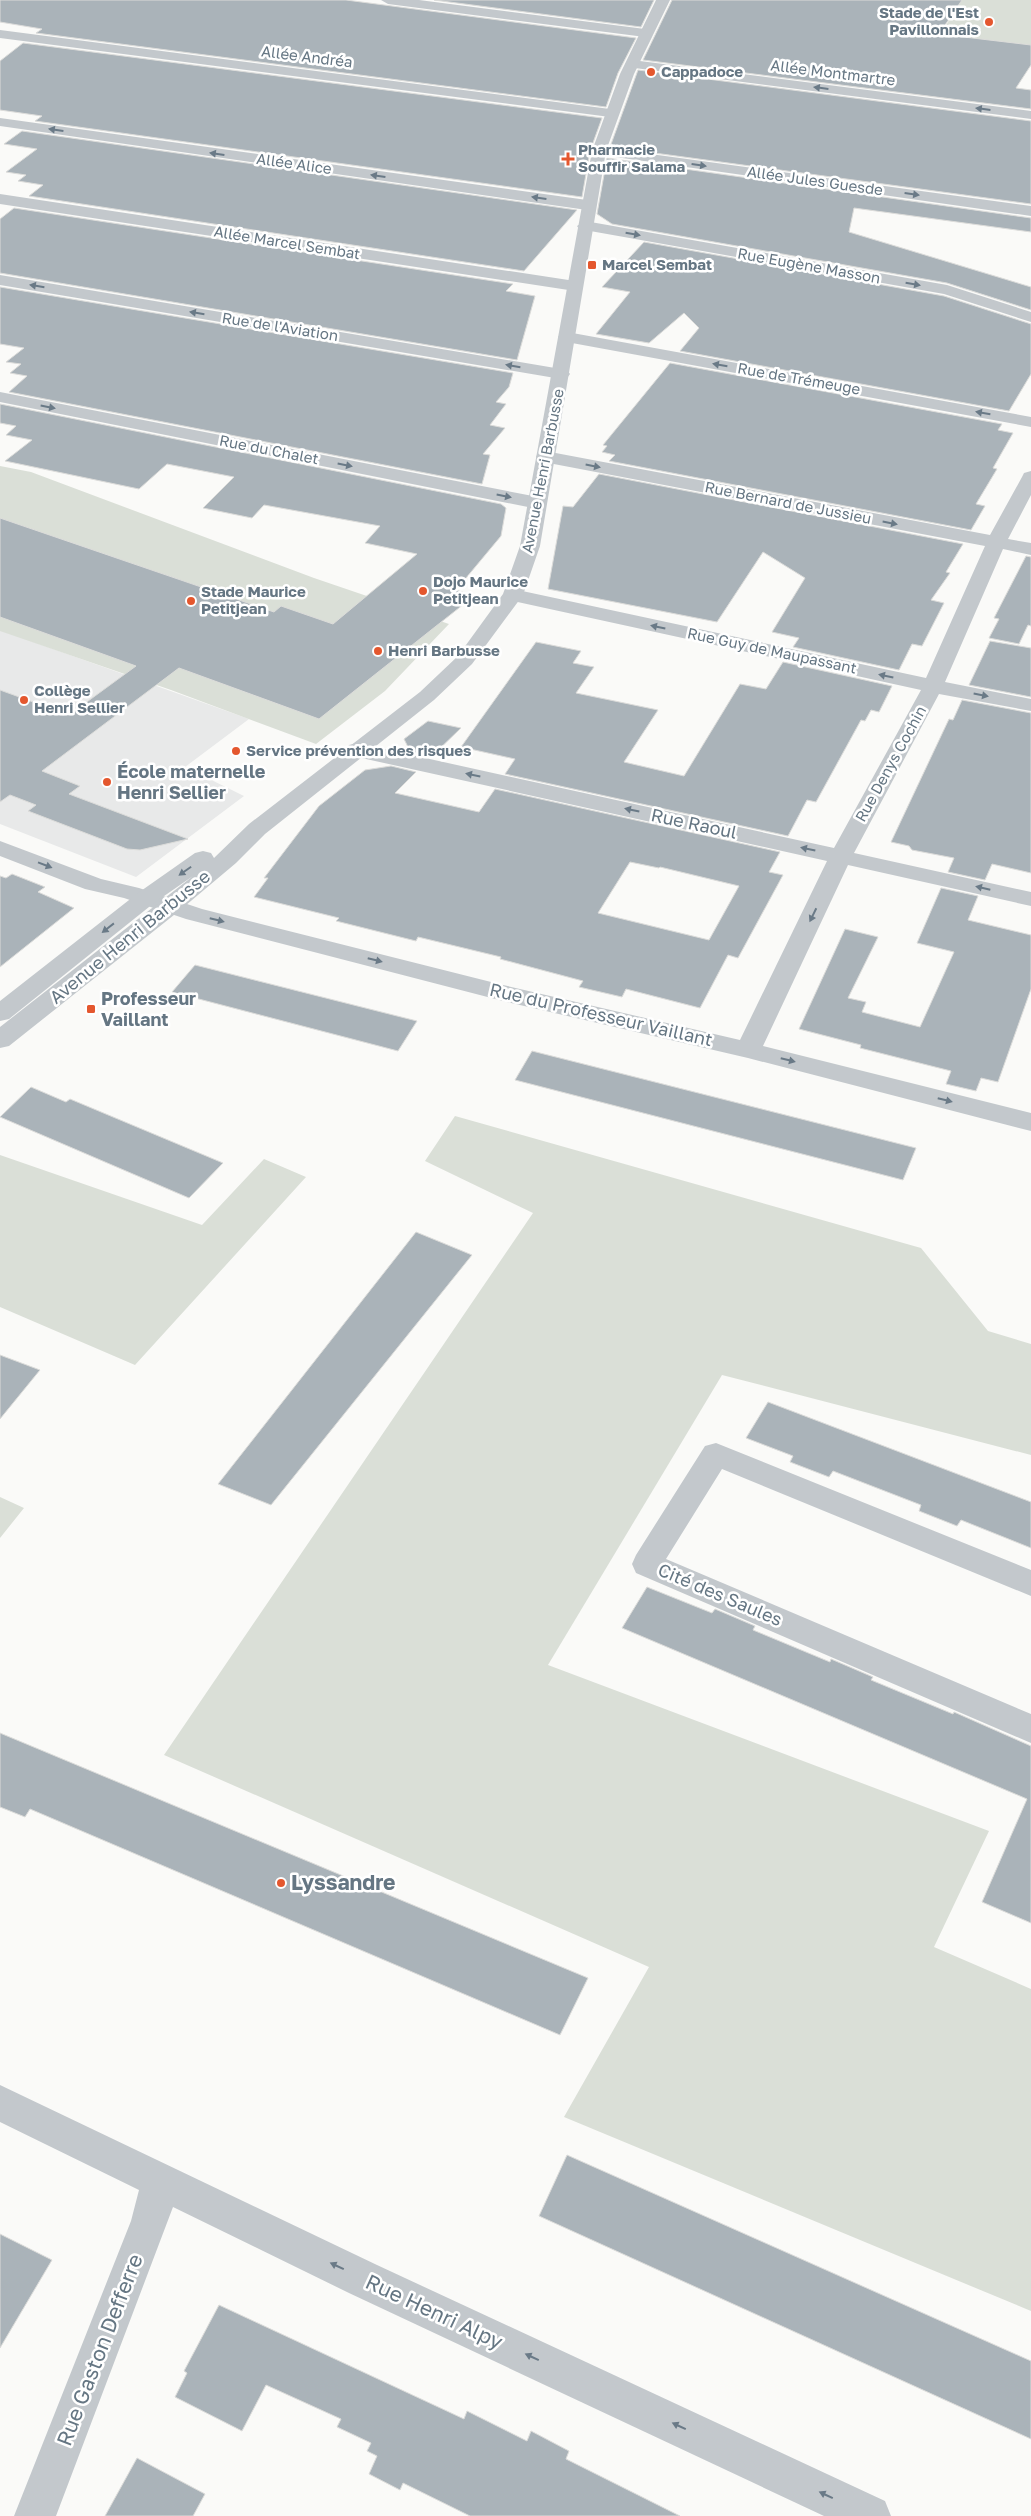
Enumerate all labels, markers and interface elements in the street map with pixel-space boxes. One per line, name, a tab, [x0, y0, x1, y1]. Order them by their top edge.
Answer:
place label: Stade de l'Est Pavillonnais	[879, 3, 979, 38]
marker: Stade de l'Est Pavillonnais	[983, 16, 995, 28]
street label: Allée Andréa	[260, 41, 354, 71]
street label: Allée Montmartre	[770, 55, 897, 89]
place label: Cappadoce	[661, 62, 743, 80]
marker: Cappadoce	[645, 66, 657, 78]
one-way arrow	[813, 84, 829, 92]
one-way arrow	[974, 104, 990, 112]
one-way arrow	[48, 126, 64, 134]
place label: Pharmacie Souffir Salama	[578, 140, 686, 175]
one-way arrow	[209, 149, 225, 157]
street label: Allée Alice	[255, 149, 333, 177]
marker: Pharmacie Souffir Salama	[562, 153, 574, 165]
one-way arrow	[691, 161, 707, 169]
street label: Allée Jules Guesde	[746, 162, 885, 198]
one-way arrow	[370, 172, 386, 180]
one-way arrow	[904, 190, 920, 198]
one-way arrow	[531, 194, 547, 202]
street label: Allée Marcel Sembat	[213, 222, 362, 262]
one-way arrow	[625, 231, 641, 239]
street label: Rue Eugène Masson	[736, 244, 882, 286]
place label: Marcel Sembat	[602, 255, 712, 273]
marker: Marcel Sembat	[586, 259, 598, 271]
one-way arrow	[906, 281, 922, 289]
one-way arrow	[28, 282, 44, 290]
one-way arrow	[189, 308, 205, 316]
street label: Rue de l'Aviation	[221, 308, 340, 344]
street label: Rue de Trémeuge	[736, 358, 862, 398]
one-way arrow	[712, 360, 728, 368]
one-way arrow	[504, 361, 520, 369]
street label: Avenue Henri Barbusse	[517, 387, 567, 554]
one-way arrow	[40, 403, 56, 411]
one-way arrow	[975, 408, 991, 416]
street label: Rue du Chalet	[218, 431, 320, 467]
one-way arrow	[337, 461, 353, 469]
one-way arrow	[586, 463, 602, 471]
street label: Rue Bernard de Jussieu	[703, 477, 873, 527]
one-way arrow	[497, 492, 512, 500]
one-way arrow	[883, 519, 899, 527]
place label: Dojo Maurice Petitjean	[433, 572, 528, 607]
place label: Stade Maurice Petitjean	[201, 582, 306, 617]
marker: Dojo Maurice Petitjean	[417, 585, 429, 597]
marker: Stade Maurice Petitjean	[185, 595, 197, 607]
one-way arrow	[651, 623, 666, 631]
street label: Rue Guy de Maupassant	[686, 623, 858, 677]
place label: Henri Barbusse	[388, 641, 500, 659]
marker: Henri Barbusse	[372, 645, 384, 657]
one-way arrow	[878, 672, 893, 680]
place label: Collège Henri Sellier	[34, 681, 125, 716]
one-way arrow	[974, 692, 990, 700]
marker: Collège Henri Sellier	[18, 694, 30, 706]
street label: Rue Denys Cochin	[851, 703, 929, 825]
place label: Service prévention des risques	[246, 741, 471, 759]
marker: Service prévention des risques	[230, 745, 242, 757]
place label: École maternelle Henri Sellier	[117, 760, 266, 803]
one-way arrow	[465, 771, 481, 779]
marker: École maternelle Henri Sellier	[101, 776, 113, 788]
street label: Rue Raoul	[649, 803, 739, 843]
one-way arrow	[624, 806, 640, 814]
one-way arrow	[800, 845, 815, 853]
one-way arrow	[38, 862, 53, 869]
street label: Avenue Henri Barbusse	[45, 865, 214, 1008]
one-way arrow	[178, 866, 192, 876]
one-way arrow	[976, 884, 991, 892]
one-way arrow	[808, 908, 816, 922]
one-way arrow	[210, 916, 225, 924]
one-way arrow	[102, 923, 115, 934]
one-way arrow	[367, 956, 382, 964]
street label: Rue du Professeur Vaillant	[488, 978, 715, 1050]
place label: Professeur Vaillant	[101, 987, 196, 1030]
marker: Professeur Vaillant	[85, 1003, 97, 1015]
one-way arrow	[780, 1056, 795, 1064]
one-way arrow	[938, 1096, 953, 1104]
street label: Cité des Saules	[655, 1558, 786, 1630]
place label: Lyssandre	[291, 1869, 395, 1895]
marker: Lyssandre	[275, 1877, 287, 1889]
street label: Rue Gaston Defferre	[50, 2250, 148, 2449]
one-way arrow	[330, 2262, 344, 2270]
street label: Rue Henri Alpy	[362, 2268, 508, 2354]
one-way arrow	[525, 2353, 539, 2361]
one-way arrow	[672, 2422, 686, 2430]
one-way arrow	[819, 2491, 833, 2499]

